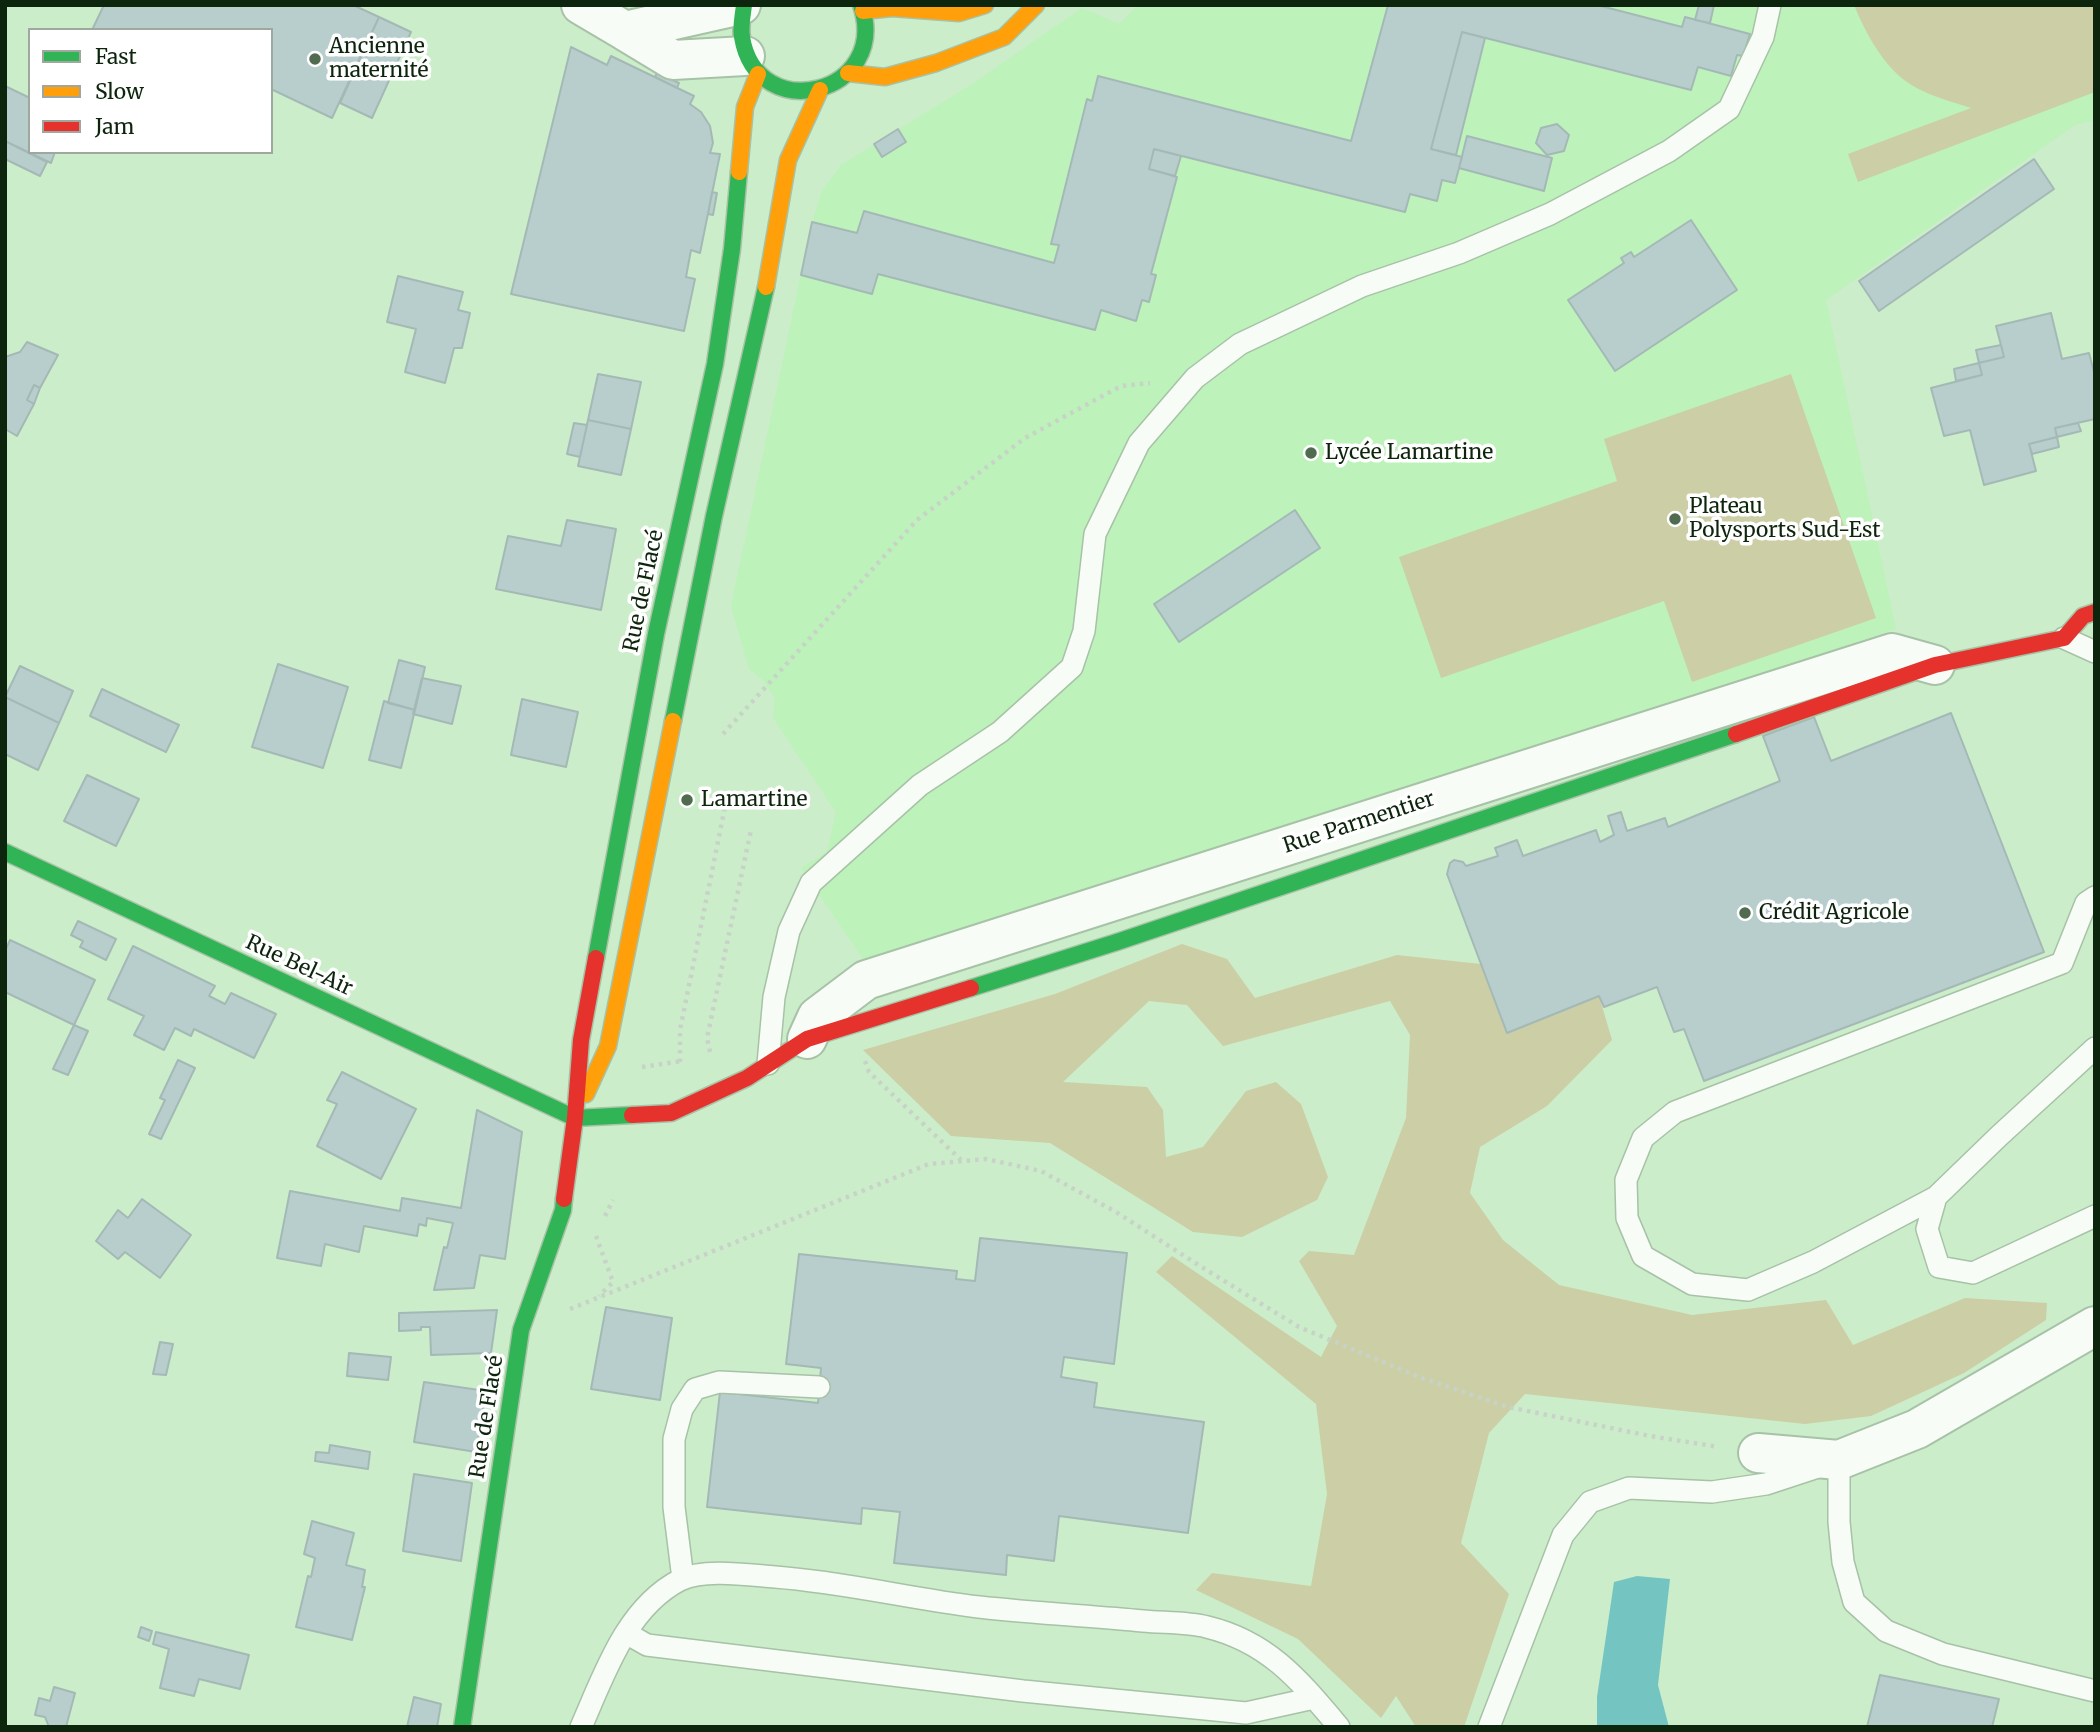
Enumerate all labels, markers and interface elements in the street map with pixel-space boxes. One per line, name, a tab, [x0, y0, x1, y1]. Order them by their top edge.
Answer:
legend	[28, 28, 273, 154]
place label: Ancienne maternité	[329, 34, 428, 84]
text: Fast	[95, 43, 137, 70]
marker: Ancienne maternité	[307, 51, 323, 67]
text: Slow	[95, 78, 144, 105]
text: Jam	[95, 113, 134, 140]
place label: Lycée Lamartine	[1325, 440, 1493, 466]
marker: Lycée Lamartine	[1303, 445, 1319, 461]
place label: Plateau Polysports Sud-Est	[1689, 494, 1881, 544]
marker: Plateau Polysports Sud-Est	[1667, 511, 1683, 527]
street label: Rue de Flacé	[619, 528, 669, 654]
place label: Lamartine	[701, 787, 808, 813]
street label: Rue Parmentier	[1280, 787, 1438, 859]
marker: Lamartine	[679, 792, 695, 808]
place label: Crédit Agricole	[1759, 900, 1909, 926]
marker: Crédit Agricole	[1737, 905, 1753, 921]
street label: Rue Bel-Air	[241, 930, 357, 1002]
street label: Rue de Flacé	[465, 1354, 509, 1480]

